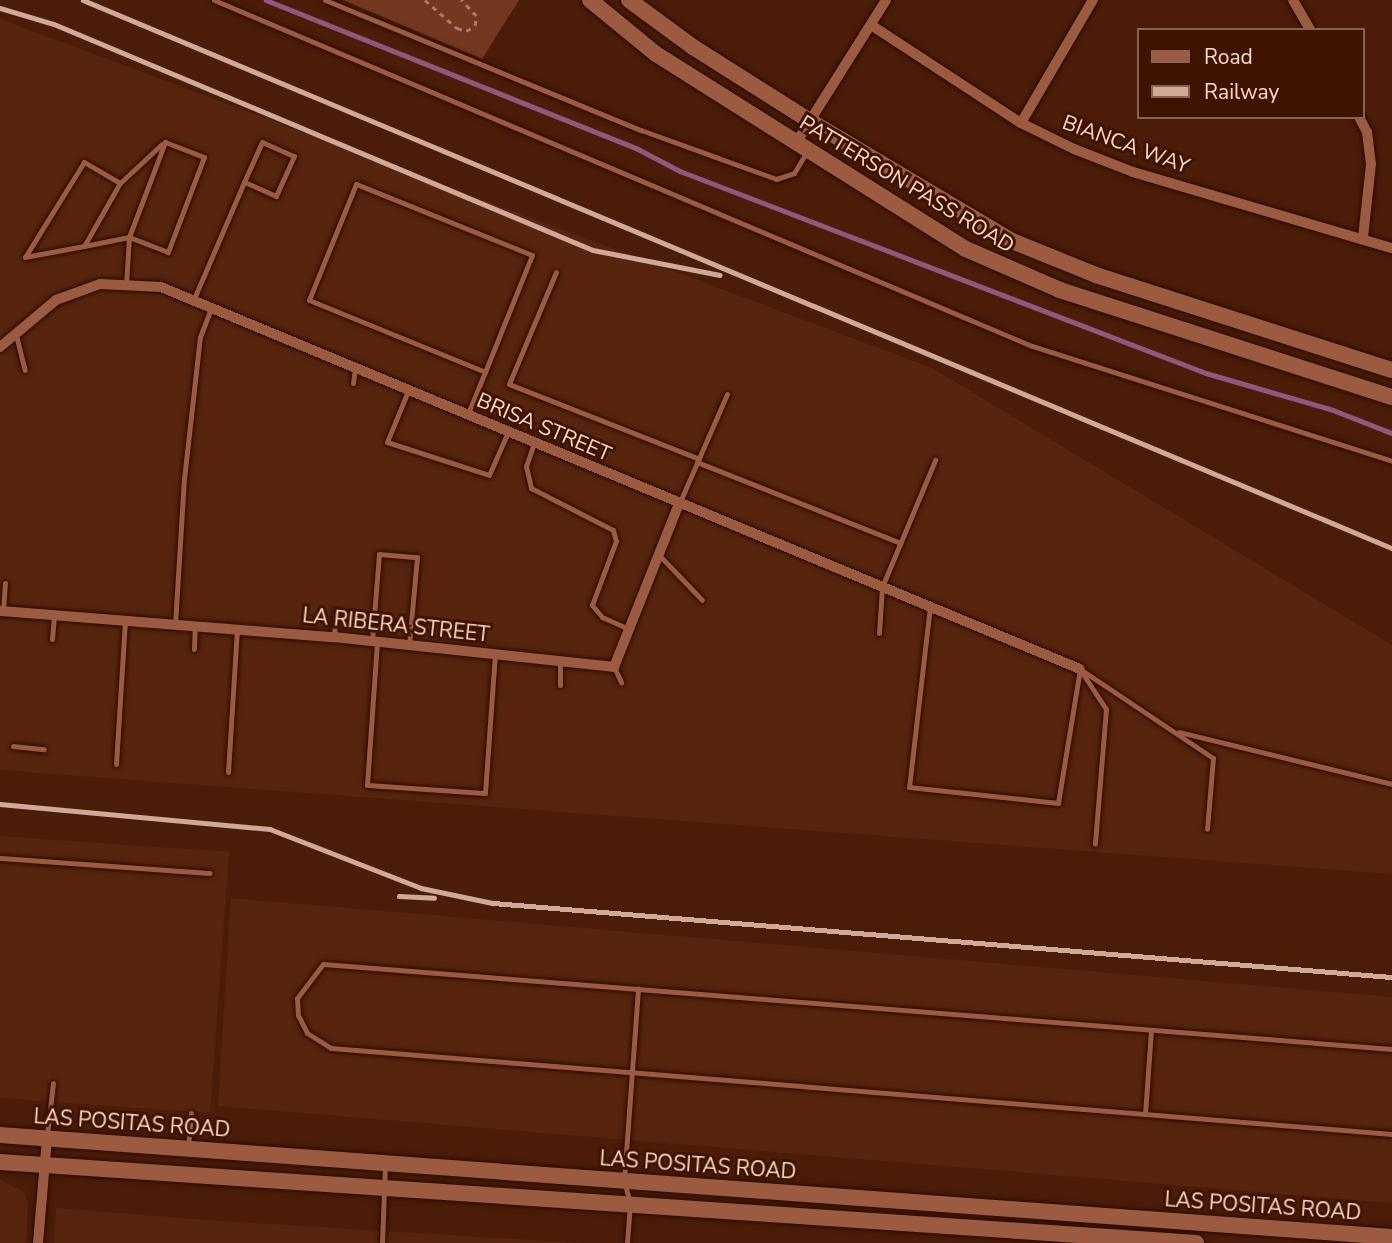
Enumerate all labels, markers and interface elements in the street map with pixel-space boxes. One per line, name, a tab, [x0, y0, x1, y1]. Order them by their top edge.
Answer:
legend	[1136, 28, 1364, 119]
text: Road	[1204, 43, 1253, 71]
text: Railway	[1204, 78, 1279, 106]
street label: BIANCA WAY	[1059, 109, 1193, 179]
street label: PATTERSON PASS ROAD	[795, 110, 1019, 258]
street label: BRISA STREET	[473, 387, 615, 467]
street label: LA RIBERA STREET	[301, 603, 491, 647]
street label: LAS POSITAS ROAD	[33, 1104, 231, 1142]
street label: LAS POSITAS ROAD	[599, 1146, 797, 1184]
street label: LAS POSITAS ROAD	[1164, 1187, 1362, 1225]

